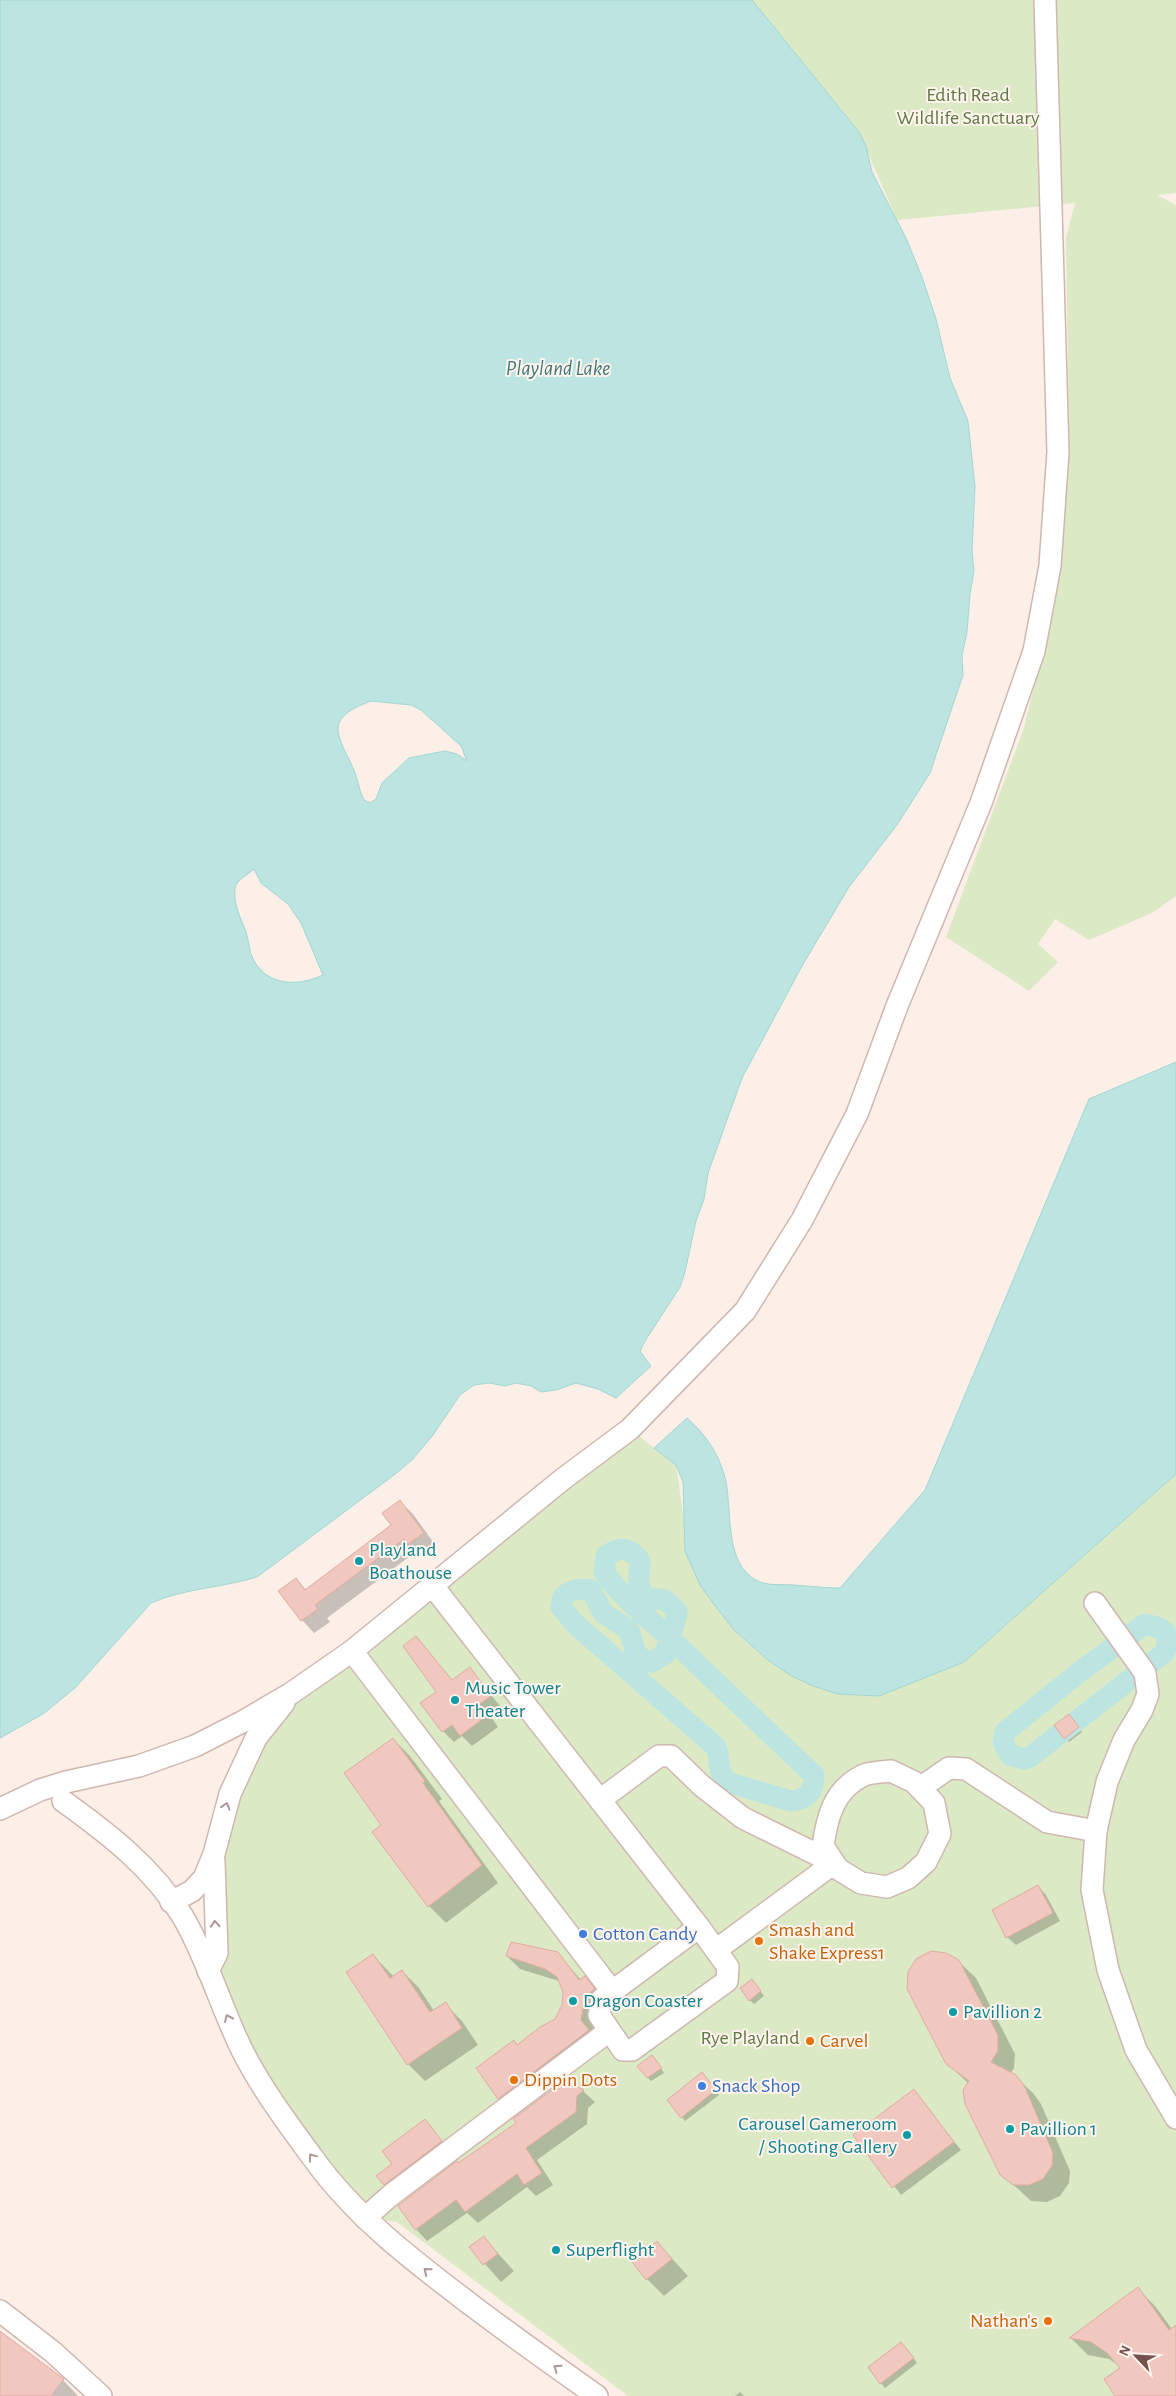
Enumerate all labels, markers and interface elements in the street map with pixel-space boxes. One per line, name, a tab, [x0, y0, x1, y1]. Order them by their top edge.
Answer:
park label: Edith Read Wildlife Sanctuary	[897, 85, 1040, 128]
water label: Playland Lake	[506, 358, 610, 379]
place label: Playland Boathouse	[369, 1540, 452, 1583]
marker: Playland Boathouse	[353, 1555, 365, 1567]
place label: Music Tower Theater	[465, 1678, 561, 1721]
marker: Music Tower Theater	[449, 1694, 461, 1706]
one-way arrow	[220, 1803, 230, 1811]
one-way arrow	[210, 1920, 221, 1928]
place label: Smash and Shake Express1	[769, 1920, 885, 1963]
place label: Cotton Candy	[593, 1924, 698, 1944]
marker: Cotton Candy	[577, 1928, 589, 1940]
marker: Smash and Shake Express1	[753, 1935, 765, 1947]
place label: Dragon Coaster	[583, 1991, 703, 2011]
marker: Dragon Coaster	[567, 1995, 579, 2007]
place label: Pavillion 2	[963, 2002, 1042, 2022]
marker: Pavillion 2	[947, 2006, 959, 2018]
one-way arrow	[224, 2014, 235, 2023]
park label: Rye Playland	[701, 2028, 800, 2048]
place label: Carvel	[820, 2031, 868, 2051]
marker: Carvel	[804, 2035, 816, 2047]
place label: Dippin Dots	[524, 2070, 617, 2090]
marker: Dippin Dots	[508, 2074, 520, 2086]
place label: Snack Shop	[712, 2076, 801, 2096]
marker: Snack Shop	[696, 2080, 708, 2092]
place label: Carousel Gameroom / Shooting Gallery	[738, 2114, 897, 2157]
place label: Pavillion 1	[1020, 2119, 1097, 2139]
marker: Pavillion 1	[1004, 2123, 1016, 2135]
marker: Carousel Gameroom / Shooting Gallery	[901, 2129, 913, 2141]
one-way arrow	[310, 2154, 318, 2163]
place label: Superflight	[566, 2240, 655, 2260]
marker: Superflight	[550, 2244, 562, 2256]
one-way arrow	[423, 2268, 432, 2277]
place label: Nathan's	[970, 2311, 1038, 2331]
marker: Nathan's	[1042, 2315, 1054, 2327]
north arrow	[1111, 2331, 1161, 2381]
text: N	[1117, 2344, 1134, 2358]
one-way arrow	[553, 2365, 563, 2374]

